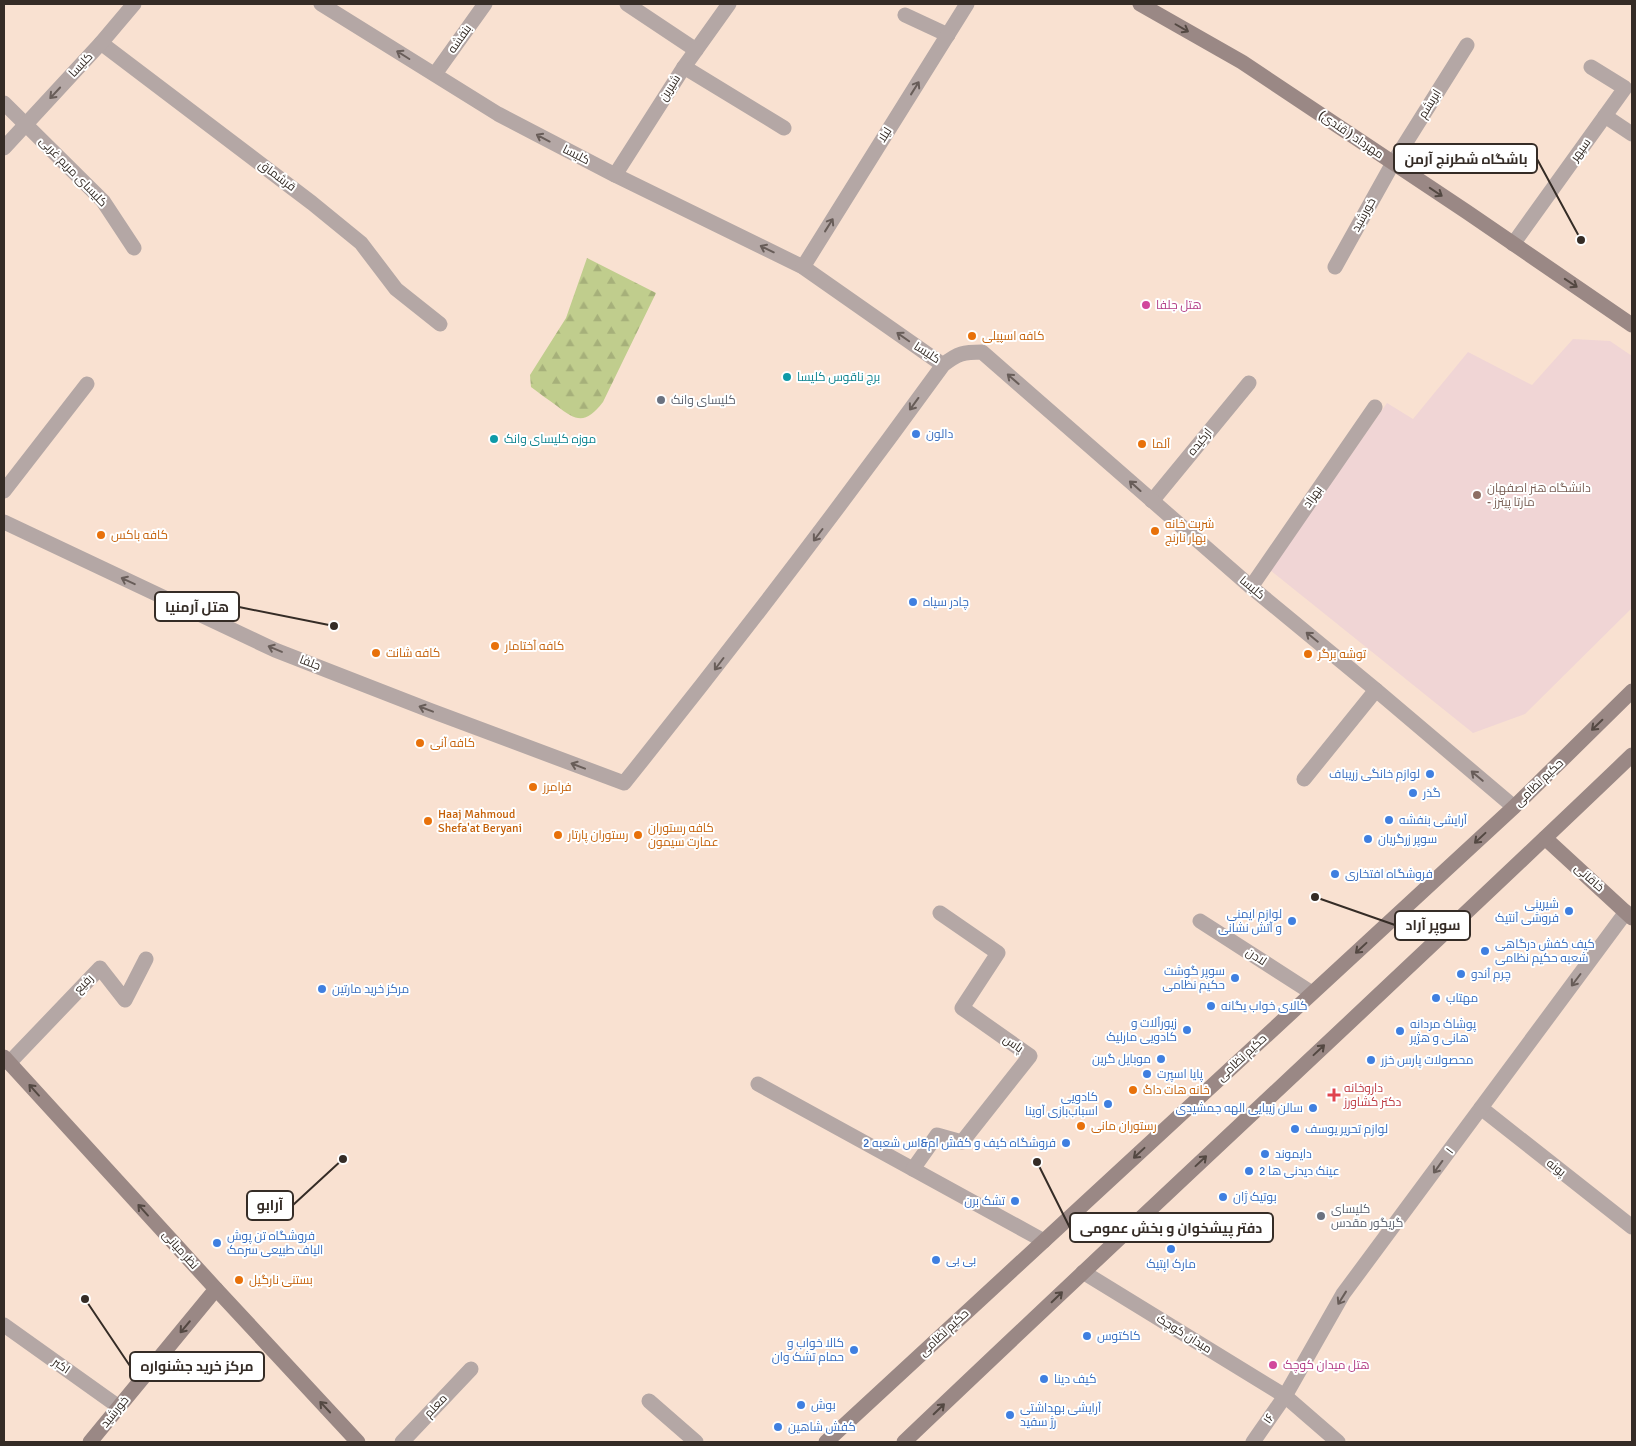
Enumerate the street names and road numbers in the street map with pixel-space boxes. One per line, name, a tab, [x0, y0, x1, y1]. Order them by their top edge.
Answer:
street label: بنفشه	[445, 22, 475, 56]
street label: کلیسا	[66, 49, 96, 81]
street label: شیرین	[656, 72, 684, 104]
street label: ابریشم	[1415, 87, 1445, 121]
street label: مهرداد ( قندی)	[1316, 108, 1386, 162]
street label: لیلا	[875, 125, 895, 145]
street label: کلیسای مریم غربی	[36, 134, 110, 210]
street label: سپهر	[1567, 135, 1594, 165]
street label: کلیسا	[560, 142, 592, 168]
street label: قرشماق	[255, 157, 299, 195]
street label: خورشید	[1349, 195, 1379, 235]
street label: کلیسا	[911, 339, 943, 367]
street label: ارکیده	[1184, 425, 1216, 459]
street label: بهزاد	[1300, 483, 1326, 511]
street label: کلیسا	[1236, 573, 1268, 603]
street label: جلفا	[297, 652, 323, 674]
street label: حکیم نظامی	[1511, 756, 1567, 810]
street label: خاقانی	[1571, 861, 1607, 895]
street label: لادن	[1243, 945, 1269, 969]
street label: رفیع	[71, 971, 97, 997]
street label: حکیم نظامی	[1214, 1031, 1270, 1085]
street label: پاس	[999, 1032, 1027, 1058]
street label: ۱	[1443, 1145, 1457, 1157]
street label: پونه	[1543, 1156, 1569, 1181]
street label: نظر میانی	[159, 1228, 201, 1272]
street label: حکیم نظامی	[916, 1306, 972, 1360]
street label: میدان کوچک	[1153, 1311, 1214, 1358]
street label: اکبر	[49, 1354, 73, 1377]
street label: معلم	[421, 1391, 451, 1421]
street label: خورشید	[98, 1393, 132, 1431]
street label: ۱۶	[1260, 1411, 1278, 1427]

